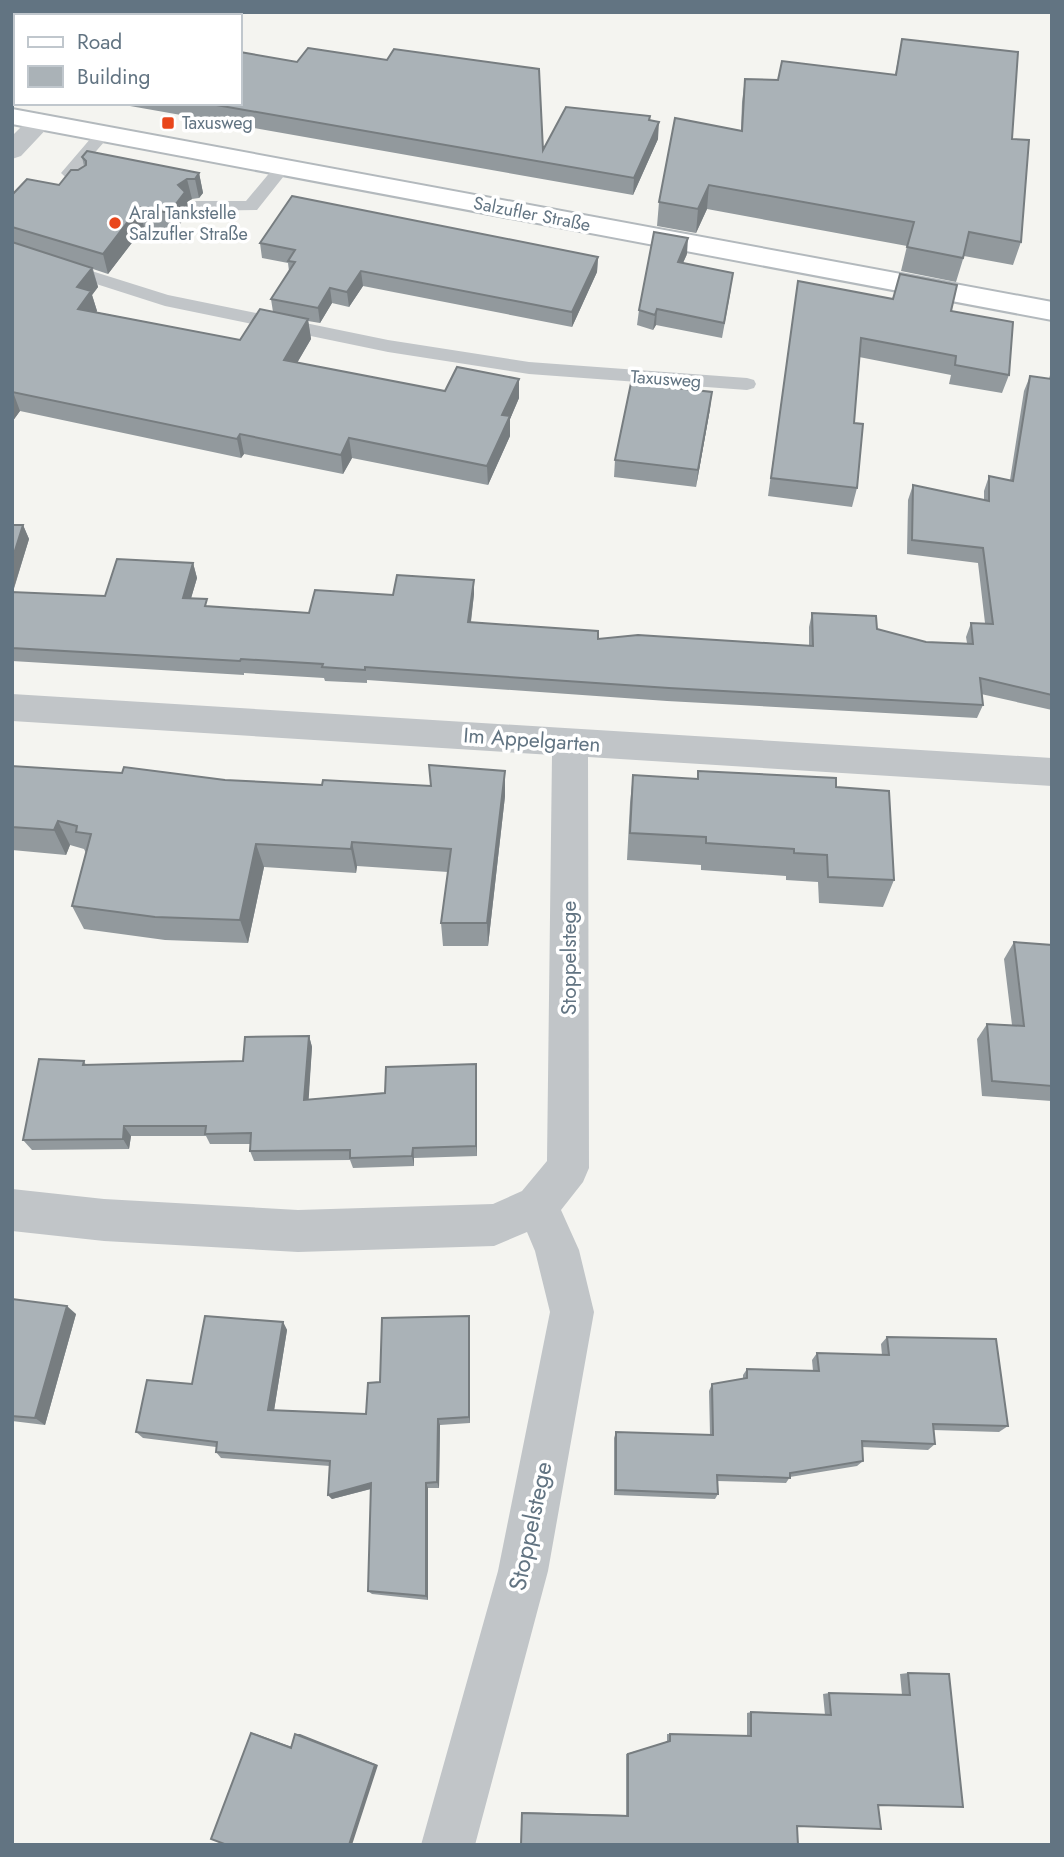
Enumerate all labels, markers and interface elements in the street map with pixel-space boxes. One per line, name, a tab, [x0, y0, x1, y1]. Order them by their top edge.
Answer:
legend	[14, 14, 242, 105]
text: Road	[77, 27, 122, 57]
text: Building	[77, 62, 150, 92]
place label: Taxusweg	[182, 110, 253, 136]
marker: Taxusweg	[160, 115, 176, 131]
street label: Salzufler Straße	[471, 190, 593, 238]
place label: Aral Tankstelle Salzufler Straße	[129, 200, 248, 247]
marker: Aral Tankstelle Salzufler Straße	[107, 215, 123, 231]
street label: Taxusweg	[630, 364, 702, 394]
street label: Im Appelgarten	[462, 720, 602, 760]
street label: Stoppelstege	[554, 900, 584, 1015]
street label: Stoppelstege	[499, 1458, 561, 1594]

